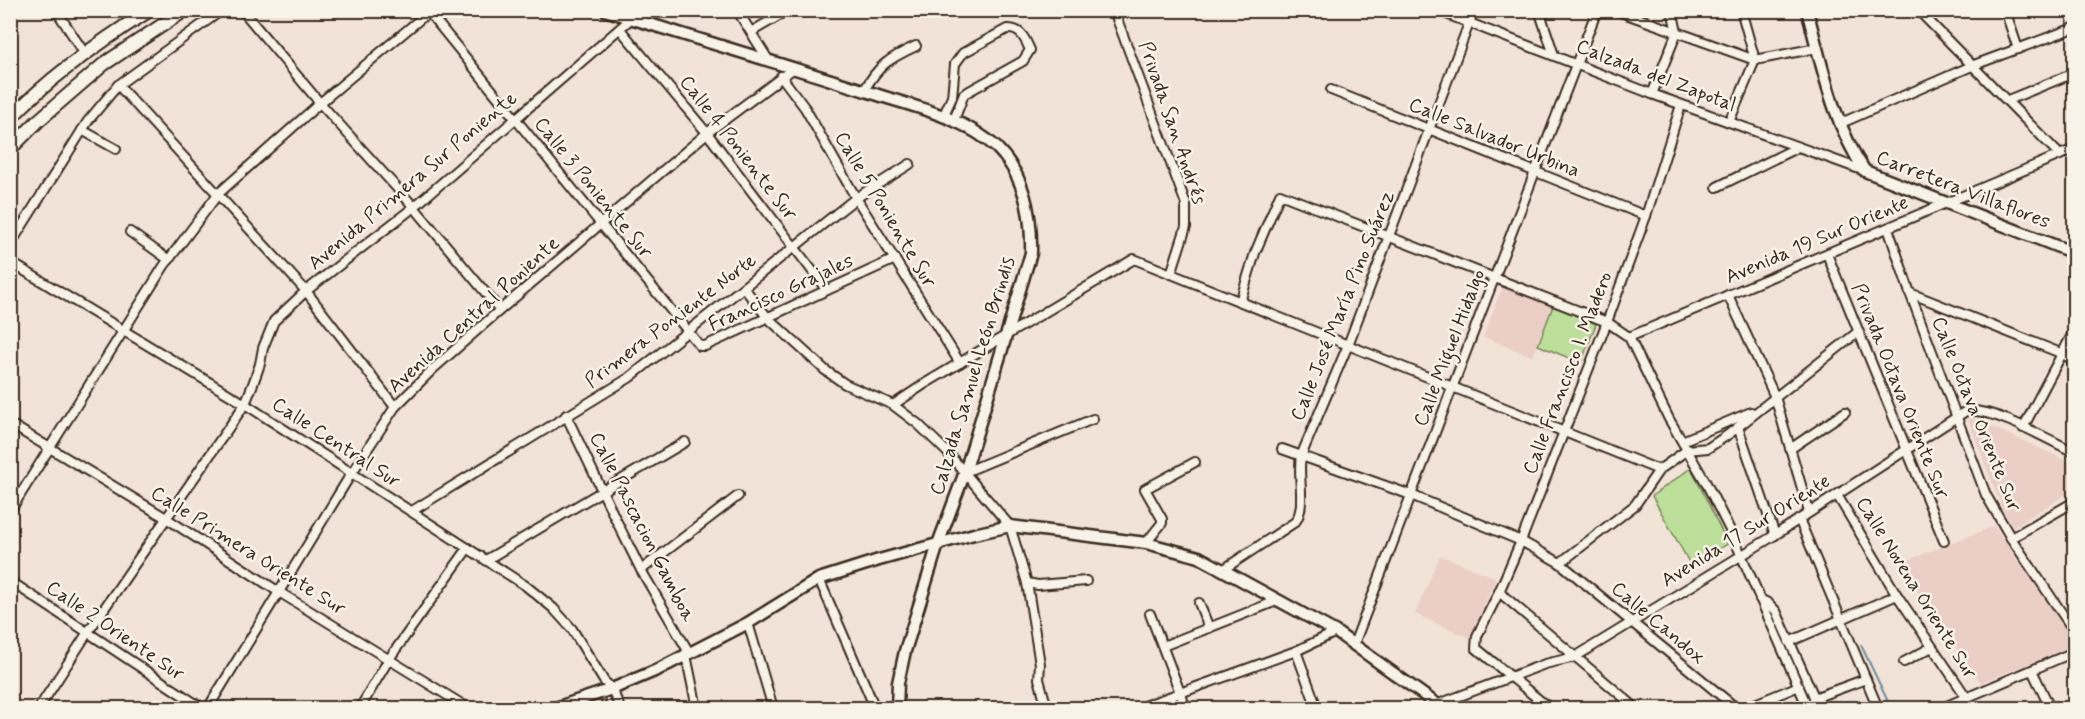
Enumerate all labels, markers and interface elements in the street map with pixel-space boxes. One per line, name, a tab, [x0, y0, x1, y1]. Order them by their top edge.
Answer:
street label: Calzada del Zapotal	[1572, 33, 1740, 119]
street label: Privada San Andrés	[1131, 38, 1213, 208]
street label: Calle 4 Poniente Sur	[673, 70, 804, 227]
street label: Avenida Primera Sur Poniente	[303, 85, 523, 277]
street label: Calle Salvador Urbina	[1404, 91, 1584, 185]
street label: Calle 3 Poniente Sur	[527, 111, 659, 265]
street label: Calle 5 Poniente Sur	[828, 127, 943, 294]
street label: Carretera Villaflores	[1872, 144, 2054, 236]
street label: Calle José María Pino Suárez	[1284, 187, 1402, 425]
street label: Avenida 19 Sur Oriente	[1721, 189, 1913, 291]
street label: Avenida Central Poniente	[382, 230, 566, 399]
street label: Primera Poniente Norte	[580, 247, 762, 395]
street label: Francisco Grajales	[704, 247, 858, 339]
street label: Calzada Samuel León Brindis	[924, 253, 1022, 499]
street label: Calle Miguel Hidalgo	[1408, 266, 1494, 431]
street label: Calle Francisco I. Madero	[1517, 268, 1619, 478]
street label: Privada Octava Oriente Sur	[1844, 279, 1956, 503]
street label: Calle Octava Oriente Sur	[1925, 313, 2028, 516]
street label: Calle Central Sur	[266, 391, 406, 495]
street label: Calle Pascacion Gamboa	[582, 428, 702, 627]
street label: Avenida 17 Sur Oriente	[1656, 468, 1836, 594]
street label: Calle Primera Oriente Sur	[145, 480, 351, 623]
street label: Calle Novena Oriente Sur	[1849, 492, 1983, 685]
street label: Calle 2 Oriente Sur	[40, 575, 190, 688]
street label: Calle Candox	[1605, 575, 1711, 671]

